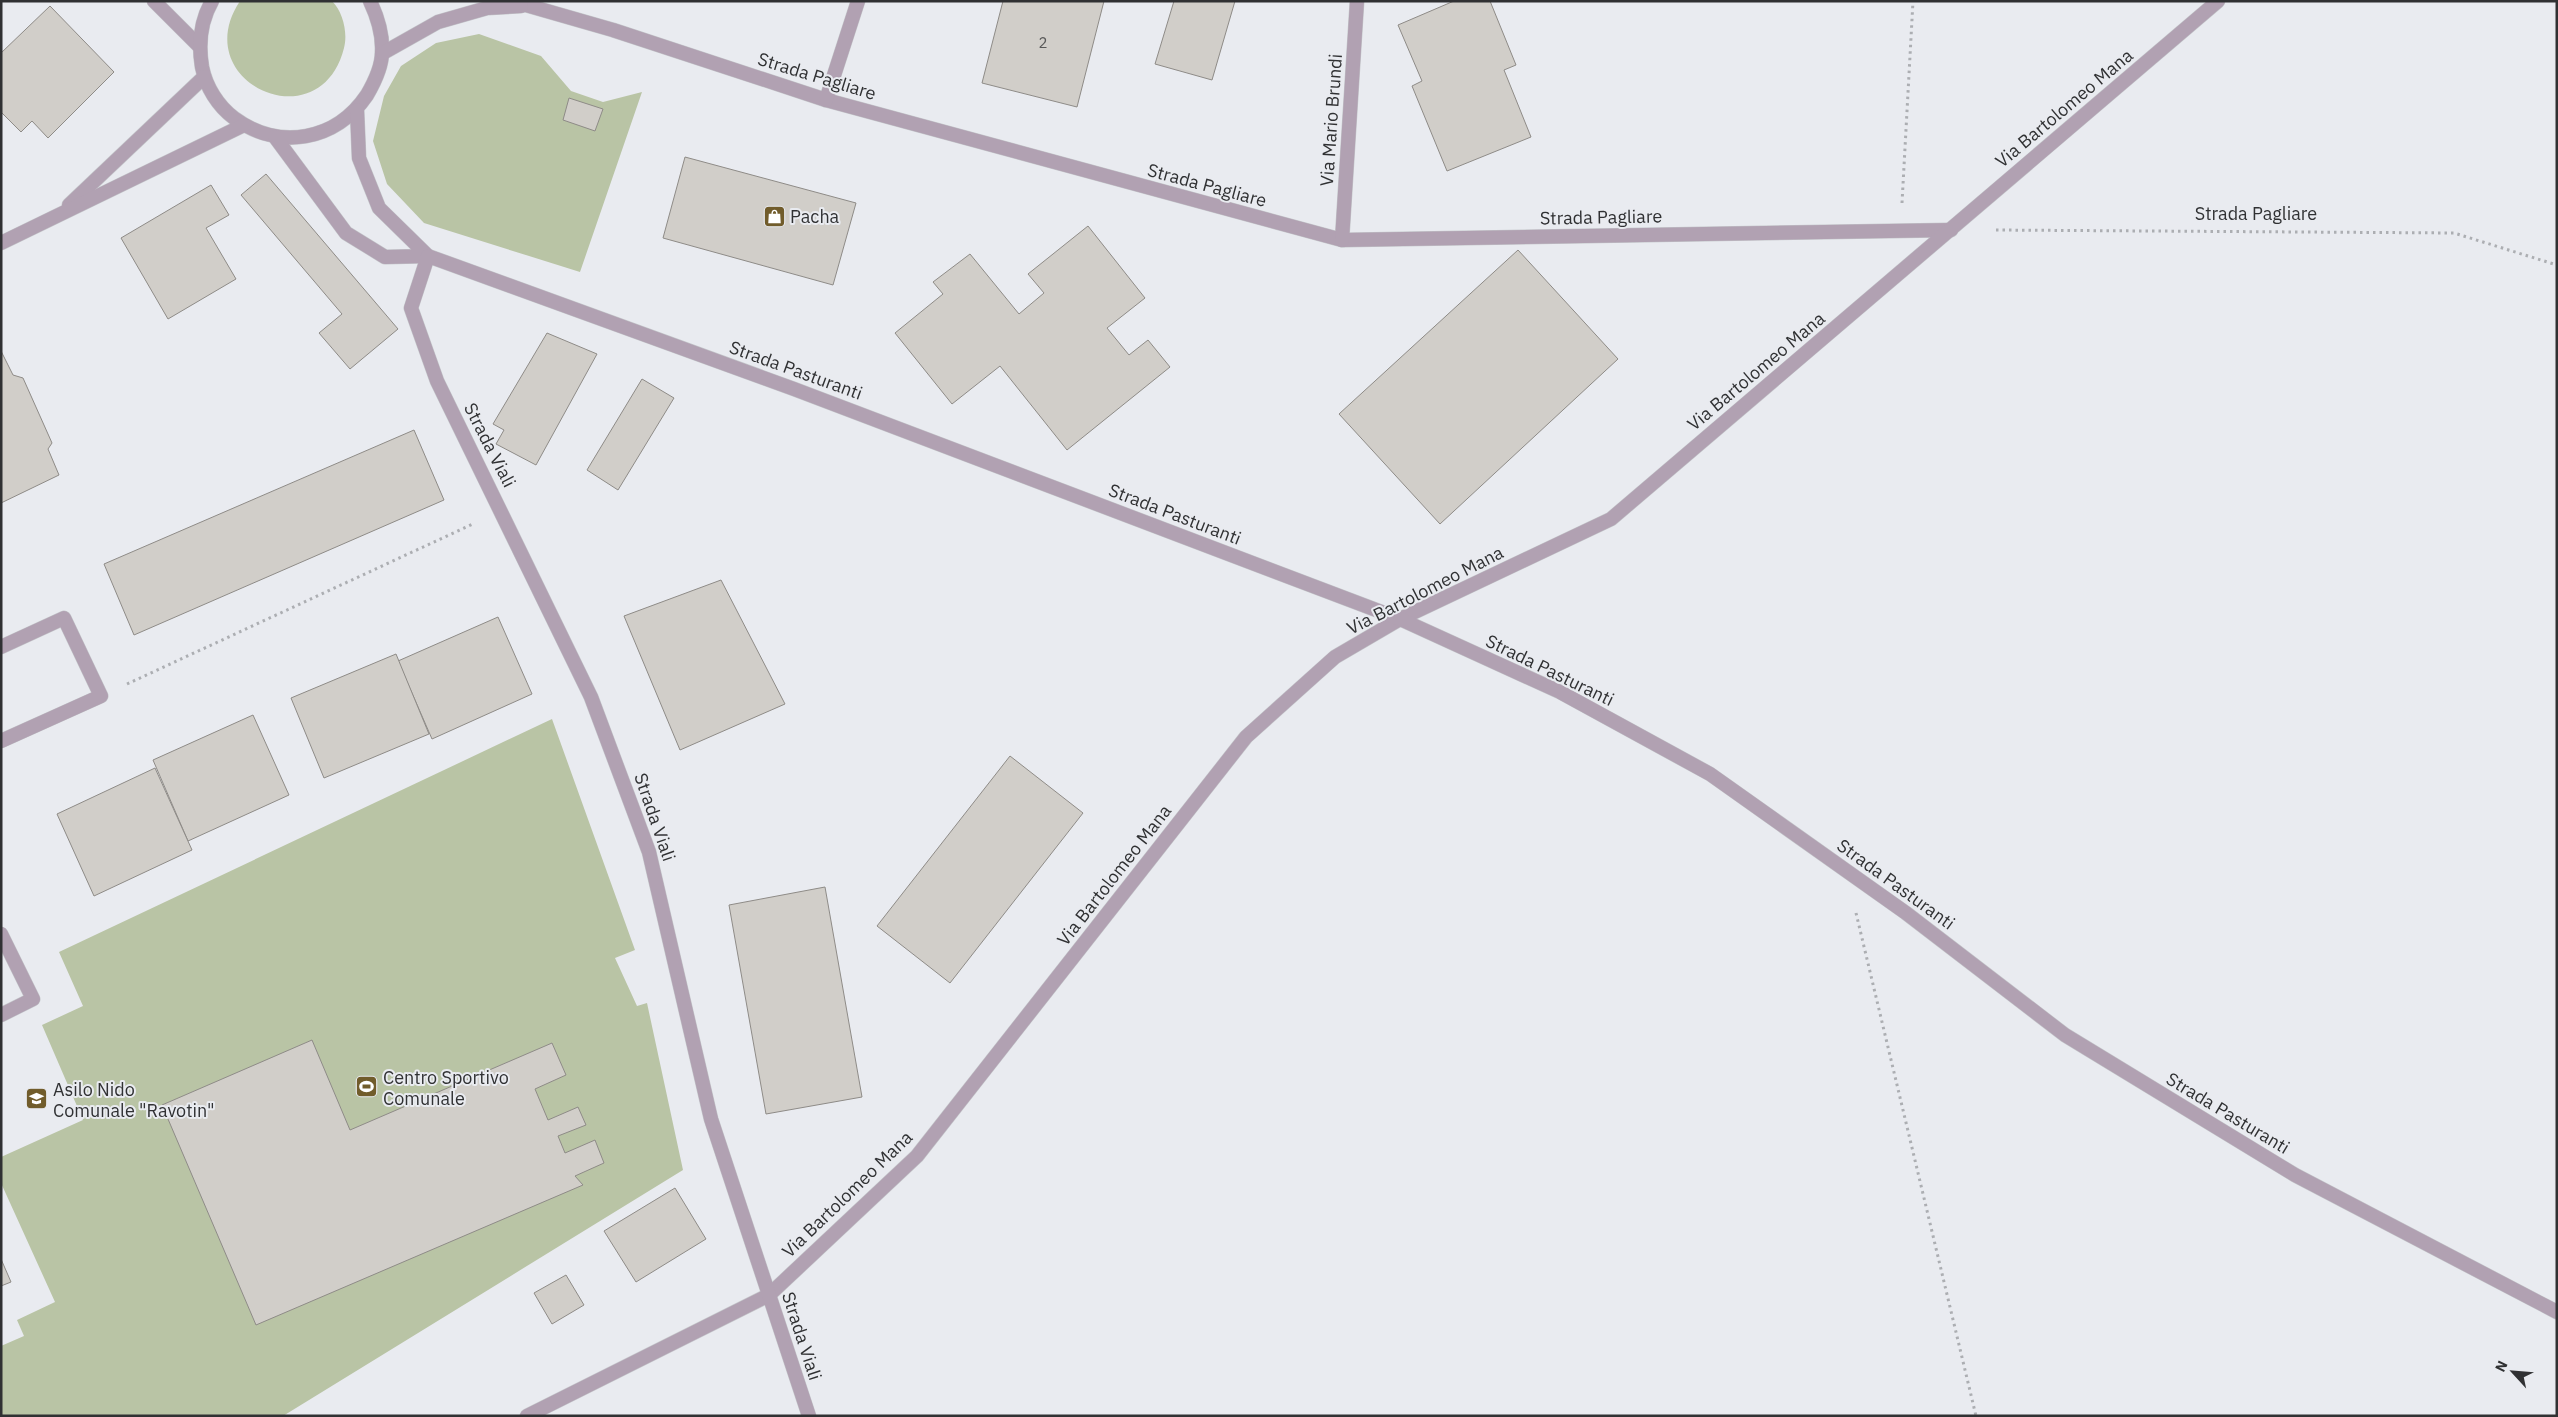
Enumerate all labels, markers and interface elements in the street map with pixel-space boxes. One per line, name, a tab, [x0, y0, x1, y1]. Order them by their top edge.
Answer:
house number: 2	[1038, 33, 1048, 52]
street label: Via Bartolomeo Mana	[1990, 43, 2138, 172]
street label: Strada Pagliare	[755, 47, 879, 105]
street label: Via Mario Brundi	[1315, 53, 1347, 187]
street label: Strada Pagliare	[1145, 158, 1269, 212]
street label: Strada Pagliare	[2195, 202, 2317, 225]
shop icon: Pacha	[762, 204, 786, 228]
street label: Strada Pagliare	[1540, 204, 1663, 230]
place label: Pacha	[790, 205, 840, 228]
street label: Via Bartolomeo Mana	[1682, 306, 1830, 435]
street label: Strada Pasturanti	[726, 335, 866, 405]
street label: Strada Viali	[459, 399, 521, 491]
street label: Strada Pasturanti	[1106, 478, 1244, 550]
street label: Via Bartolomeo Mana	[1343, 540, 1507, 639]
street label: Strada Pasturanti	[1482, 629, 1618, 711]
street label: Strada Viali	[629, 770, 681, 864]
street label: Via Bartolomeo Mana	[1052, 800, 1176, 950]
street label: Strada Pasturanti	[1833, 834, 1959, 934]
place label: Centro Sportivo Comunale	[383, 1066, 509, 1110]
street label: Strada Pasturanti	[2162, 1067, 2294, 1159]
sports icon: Centro Sportivo Comunale	[355, 1075, 379, 1099]
place label: Asilo Nido Comunale "Ravotin"	[53, 1078, 215, 1122]
school or university icon: Asilo Nido Comunale "Ravotin"	[25, 1087, 49, 1111]
street label: Via Bartolomeo Mana	[777, 1125, 917, 1262]
street label: Strada Viali	[777, 1289, 827, 1383]
north arrow	[2488, 1347, 2538, 1397]
text: N	[2491, 1358, 2512, 1375]

